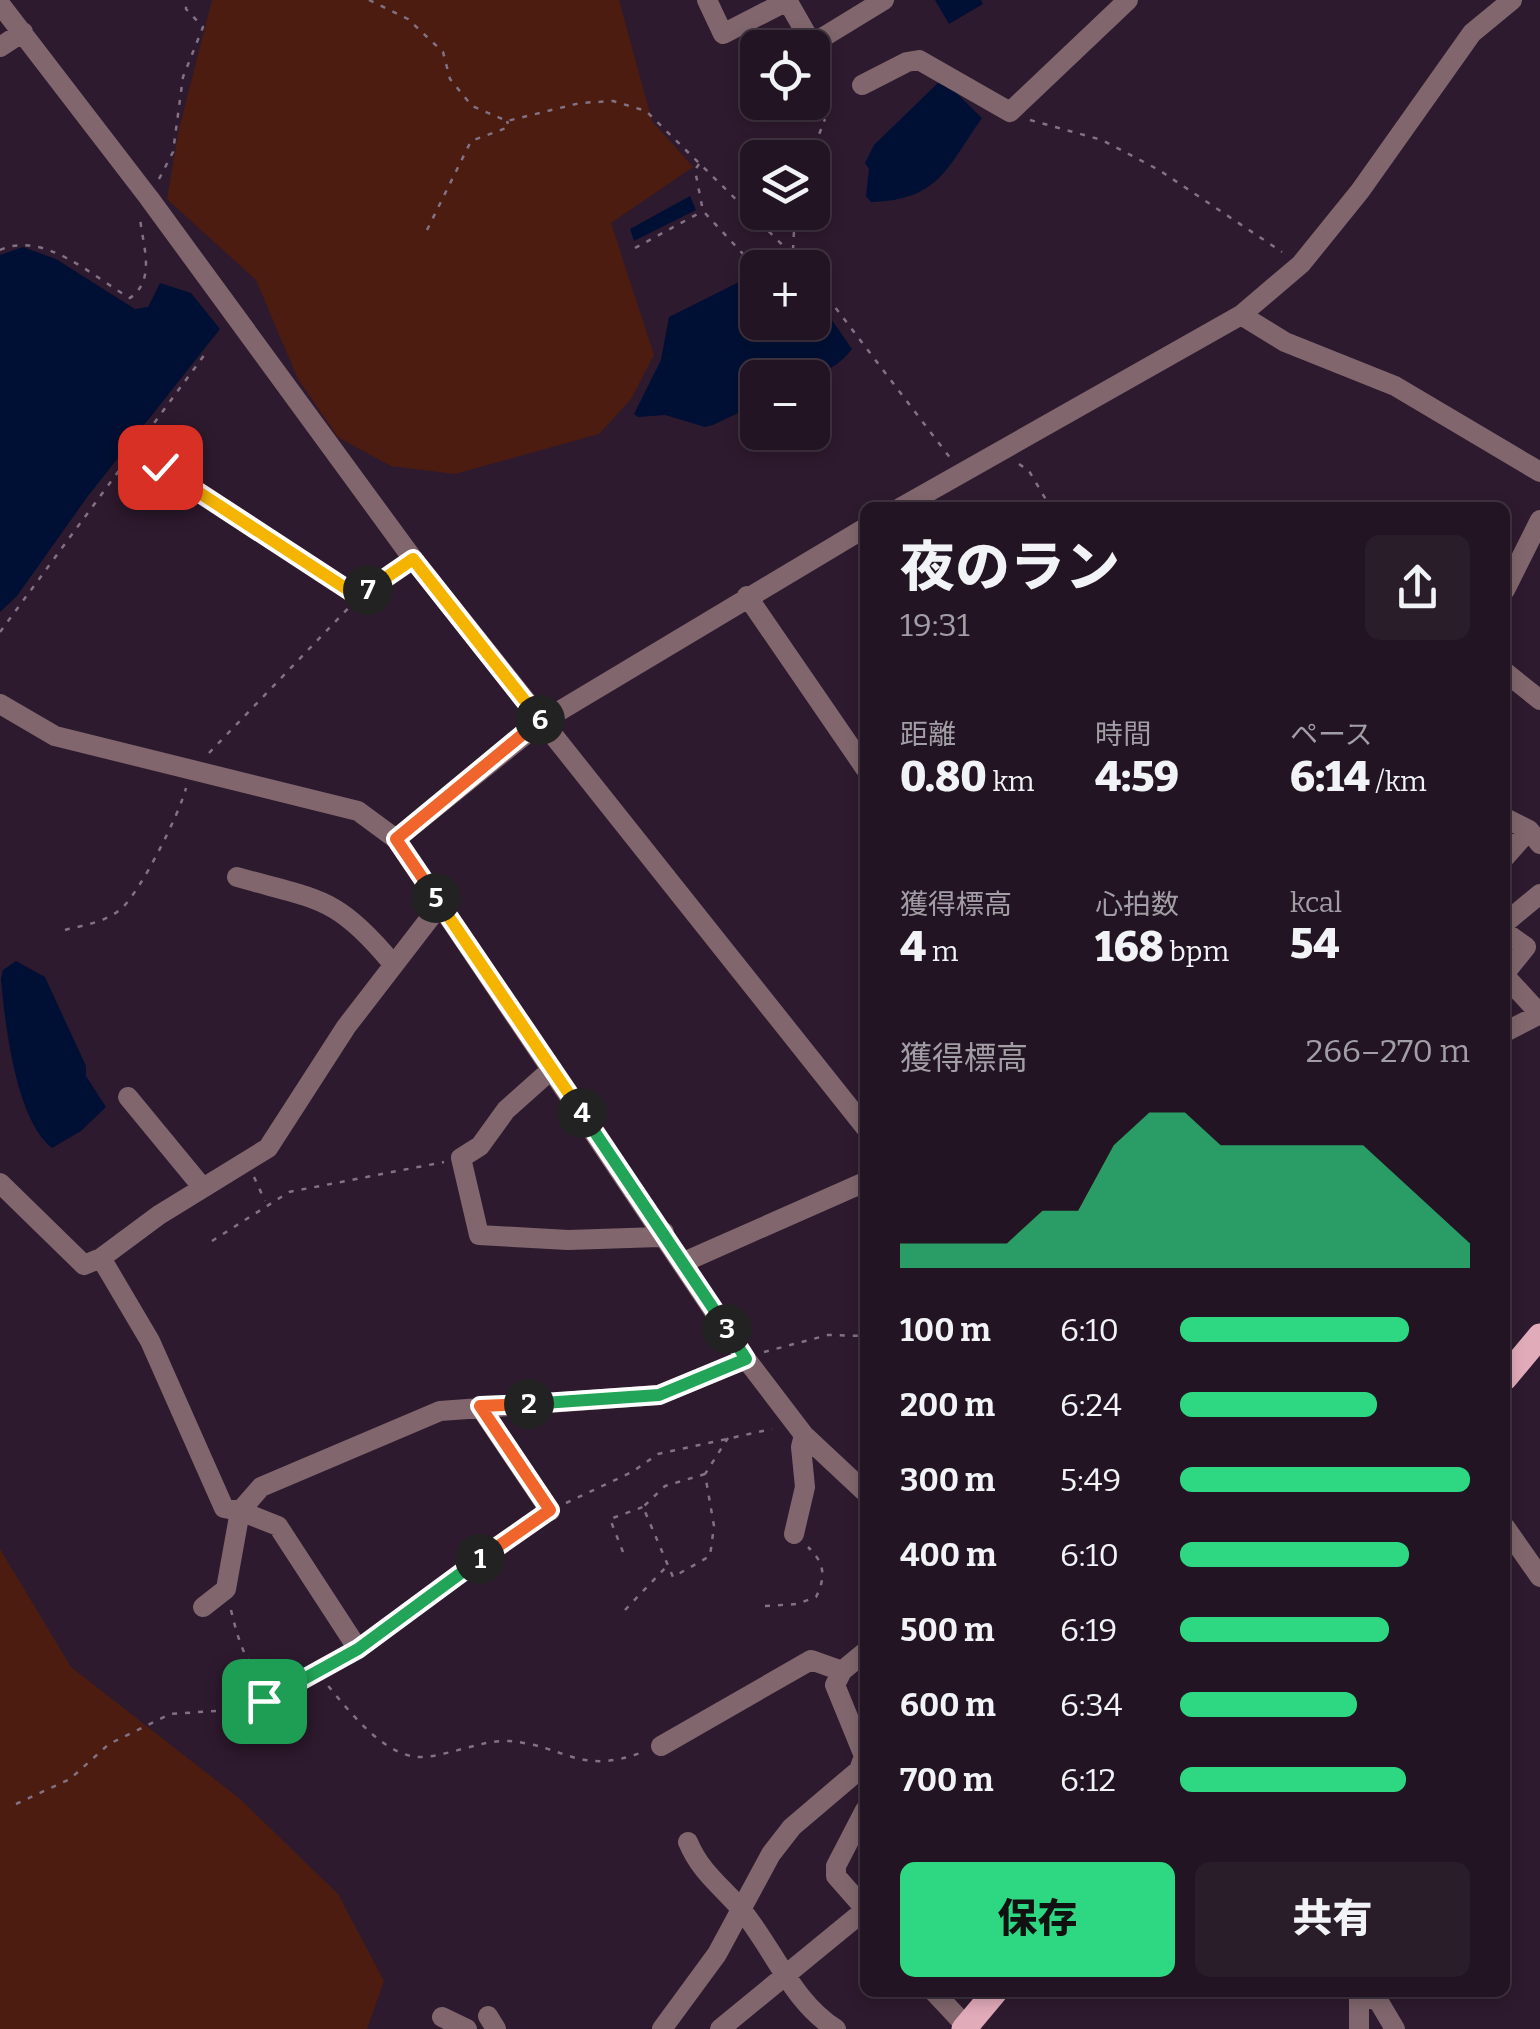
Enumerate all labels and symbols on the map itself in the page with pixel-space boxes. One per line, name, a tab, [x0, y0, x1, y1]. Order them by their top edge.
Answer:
pin	[118, 425, 203, 510]
pin: 7	[343, 565, 393, 615]
pin: 6	[515, 695, 565, 745]
pin: 5	[411, 873, 461, 923]
pin: 4	[557, 1088, 607, 1138]
pin: 3	[702, 1304, 752, 1354]
pin: 2	[504, 1379, 554, 1429]
pin: 1	[455, 1534, 505, 1584]
pin	[222, 1659, 307, 1744]

